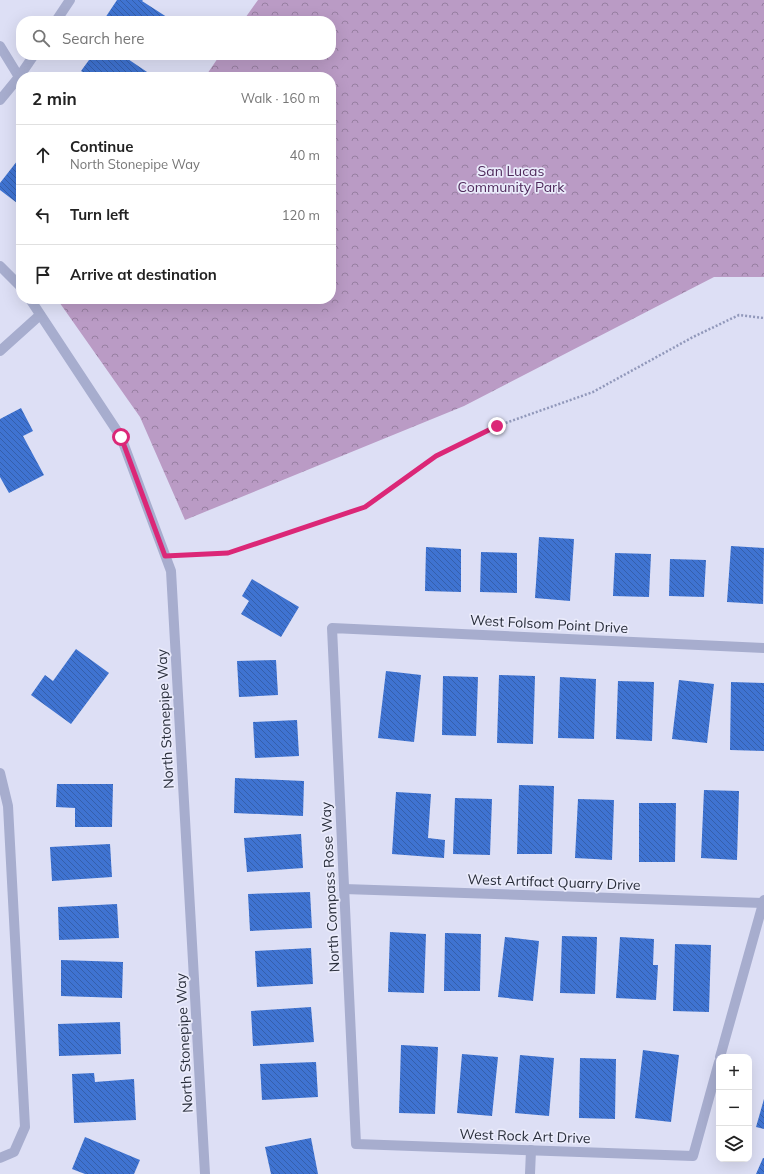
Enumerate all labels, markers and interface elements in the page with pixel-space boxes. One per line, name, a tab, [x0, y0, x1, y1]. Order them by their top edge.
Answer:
search box	[16, 16, 336, 60]
icon: search	[30, 27, 52, 49]
text: Search here	[62, 29, 144, 48]
text: 2 min	[32, 88, 77, 109]
text: Walk · 160 m	[241, 90, 320, 106]
text: Continue	[70, 137, 133, 156]
icon: ahead	[32, 144, 54, 166]
text: 40 m	[290, 147, 320, 163]
text: North Stonepipe Way	[70, 156, 200, 172]
park label: San Lucas Community Park	[458, 162, 565, 196]
icon: left	[32, 204, 54, 226]
text: Turn left	[70, 205, 129, 224]
text: 120 m	[282, 207, 320, 223]
icon: arrive	[32, 264, 54, 286]
text: Arrive at destination	[70, 265, 217, 284]
route end	[488, 417, 506, 435]
route start	[112, 428, 130, 446]
street label: West Folsom Point Drive	[469, 611, 629, 637]
street label: North Stonepipe Way	[152, 648, 178, 789]
street label: North Compass Rose Way	[317, 801, 343, 973]
street label: West Artifact Quarry Drive	[467, 870, 641, 894]
street label: North Stonepipe Way	[171, 972, 197, 1113]
map controls	[716, 1054, 752, 1162]
button: +	[716, 1054, 752, 1090]
button: −	[716, 1090, 752, 1126]
street label: West Rock Art Drive	[459, 1125, 591, 1147]
button: layers	[716, 1126, 752, 1162]

